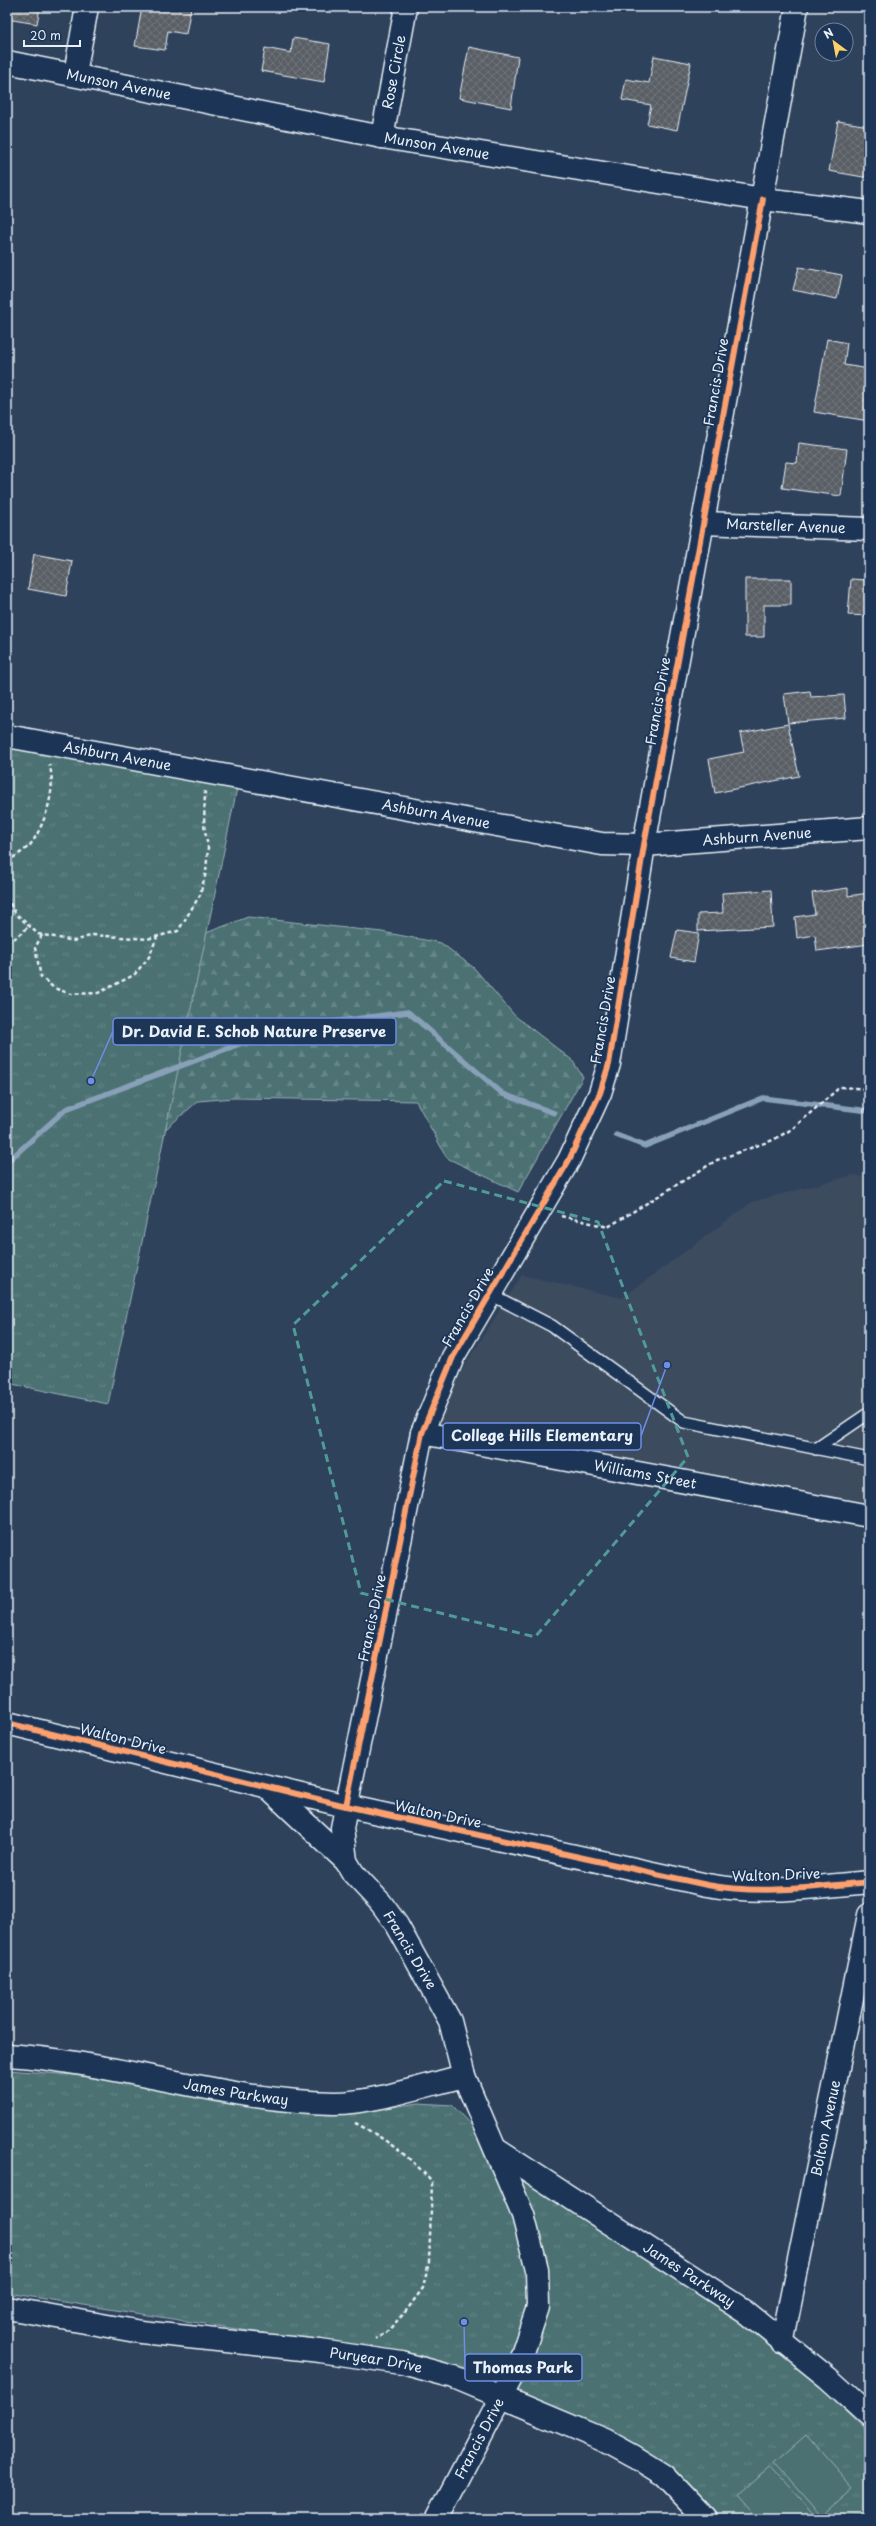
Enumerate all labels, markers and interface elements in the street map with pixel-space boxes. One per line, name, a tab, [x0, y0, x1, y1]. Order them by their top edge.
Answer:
scale bar	[24, 22, 80, 48]
north arrow	[814, 22, 854, 62]
text: N	[820, 23, 837, 43]
text: 20 m	[30, 26, 61, 44]
street label: Rose Circle	[376, 33, 411, 111]
street label: Munson Avenue	[65, 63, 173, 105]
street label: Munson Avenue	[383, 127, 492, 164]
street label: Francis Drive	[697, 336, 734, 428]
street label: Marsteller Avenue	[726, 513, 846, 538]
street label: Francis Drive	[639, 655, 676, 747]
street label: Ashburn Avenue	[62, 735, 173, 776]
street label: Ashburn Avenue	[380, 793, 492, 834]
street label: Ashburn Avenue	[702, 821, 813, 851]
street label: Francis Drive	[584, 974, 621, 1066]
callout: Dr. David E. Schob Nature Preserve	[113, 1018, 396, 1045]
text: Dr. David E. Schob Nature Preserve	[122, 1019, 386, 1042]
street label: Francis Drive	[436, 1263, 499, 1351]
callout: College Hills Elementary	[443, 1423, 641, 1450]
text: College Hills Elementary	[451, 1423, 633, 1446]
street label: Williams Street	[592, 1454, 699, 1494]
street label: Francis Drive	[352, 1572, 391, 1664]
street label: Walton Drive	[78, 1718, 169, 1759]
street label: Walton Drive	[393, 1794, 484, 1833]
street label: Walton Drive	[731, 1862, 821, 1887]
street label: Francis Drive	[379, 1906, 442, 1993]
street label: James Parkway	[181, 2073, 290, 2110]
street label: Bolton Avenue	[805, 2078, 845, 2178]
street label: James Parkway	[639, 2237, 740, 2312]
street label: Puryear Drive	[328, 2342, 425, 2378]
callout: Thomas Park	[465, 2354, 582, 2381]
text: Thomas Park	[473, 2355, 573, 2378]
street label: Francis Drive	[449, 2394, 509, 2483]

